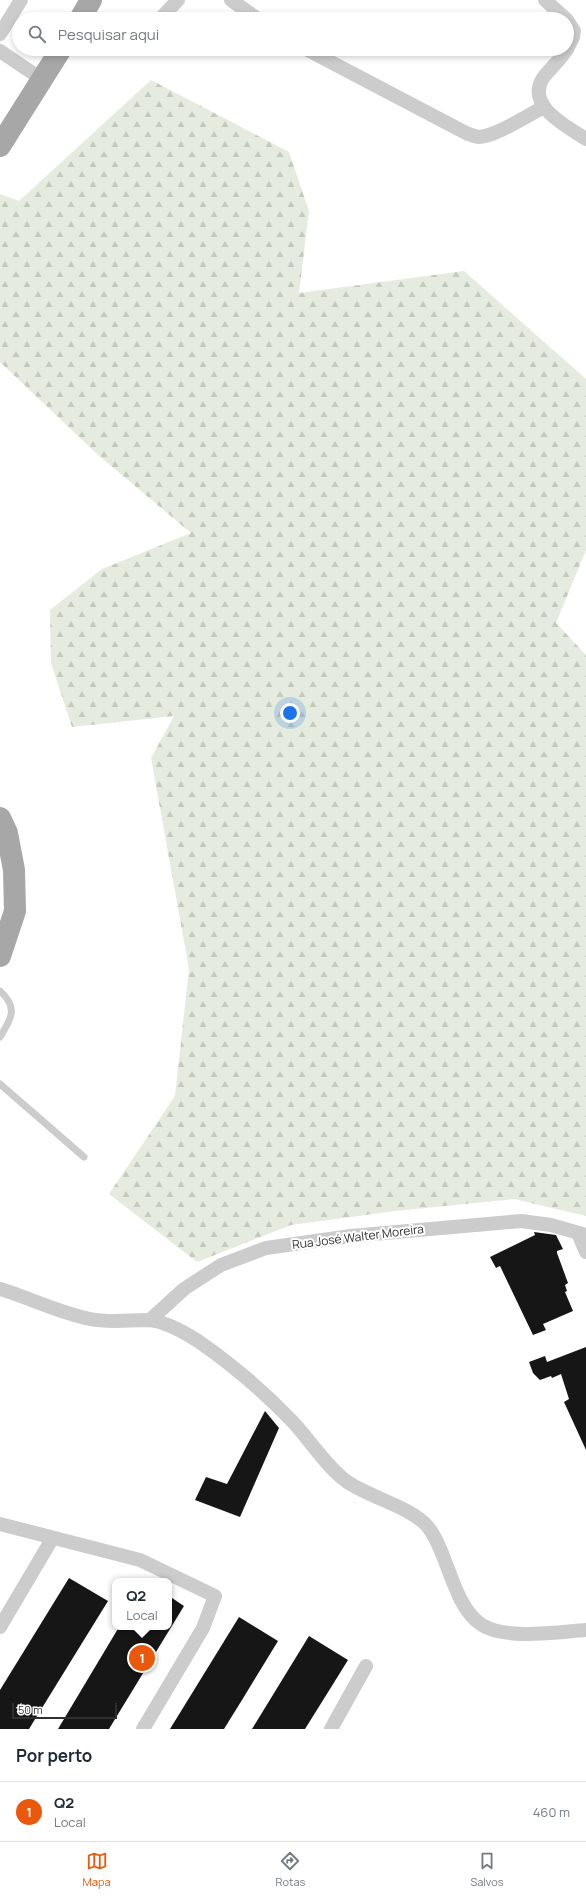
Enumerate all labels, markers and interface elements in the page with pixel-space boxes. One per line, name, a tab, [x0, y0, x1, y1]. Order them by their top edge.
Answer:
search box	[12, 12, 574, 56]
icon: search	[26, 23, 48, 45]
text: Pesquisar aqui	[58, 24, 159, 45]
your location	[280, 703, 300, 723]
street label: Rua José Walter Moreira	[291, 1220, 425, 1253]
popup	[112, 1578, 172, 1630]
text: Q2	[126, 1585, 146, 1606]
text: Local	[126, 1606, 158, 1624]
pin: 1	[129, 1643, 155, 1673]
scale bar	[12, 1701, 117, 1720]
text: 50 m	[18, 1702, 43, 1717]
text: Por perto	[16, 1744, 92, 1767]
text: Q2	[54, 1792, 74, 1813]
text: 1	[26, 1803, 32, 1821]
text: 460 m	[533, 1803, 570, 1821]
text: Local	[54, 1813, 86, 1831]
tab: Mapa	[83, 1850, 111, 1889]
tab: Rotas	[276, 1850, 305, 1889]
tab: Salvos	[470, 1850, 503, 1889]

